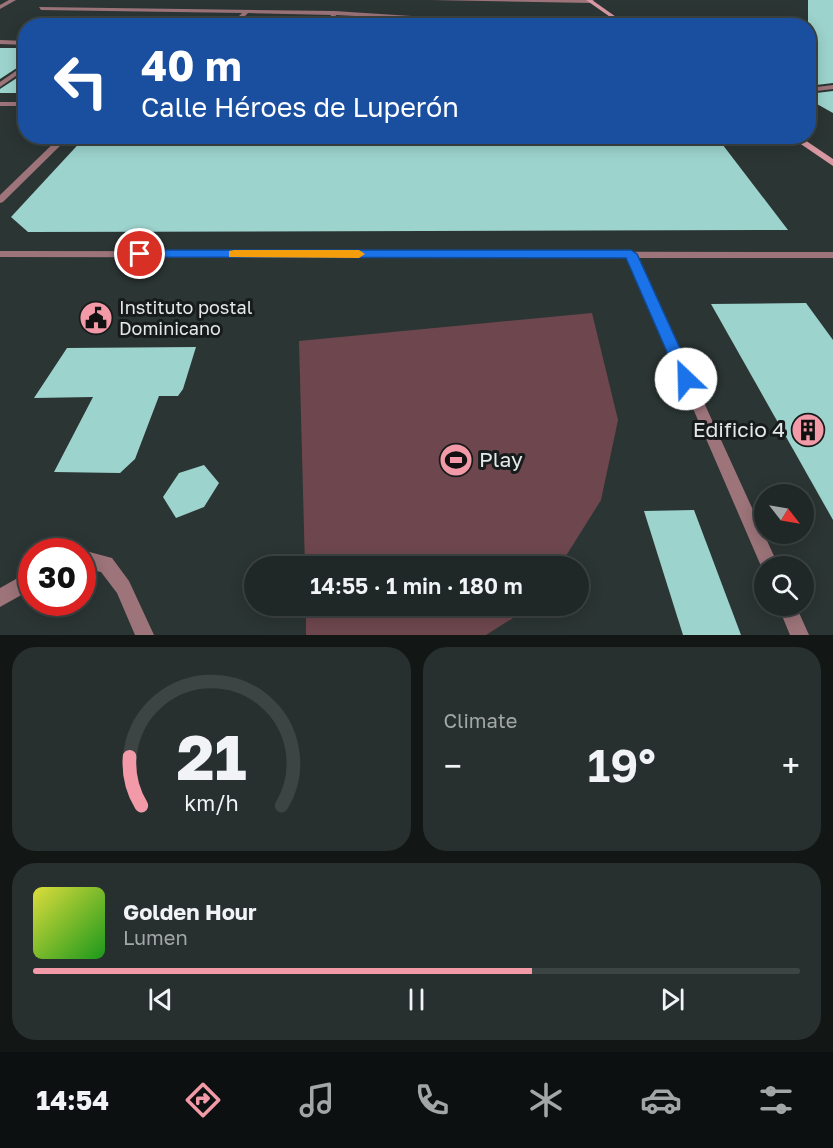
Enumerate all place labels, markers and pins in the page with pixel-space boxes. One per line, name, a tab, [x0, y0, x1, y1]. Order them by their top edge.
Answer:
pin	[114, 228, 165, 279]
place label: Instituto postal Dominicano	[119, 296, 253, 339]
public building icon: Instituto postal Dominicano	[78, 300, 114, 336]
building icon: Edificio 4	[790, 412, 826, 448]
place label: Edificio 4	[693, 416, 785, 442]
sports icon: Play	[438, 442, 474, 478]
place label: Play	[479, 446, 523, 472]

